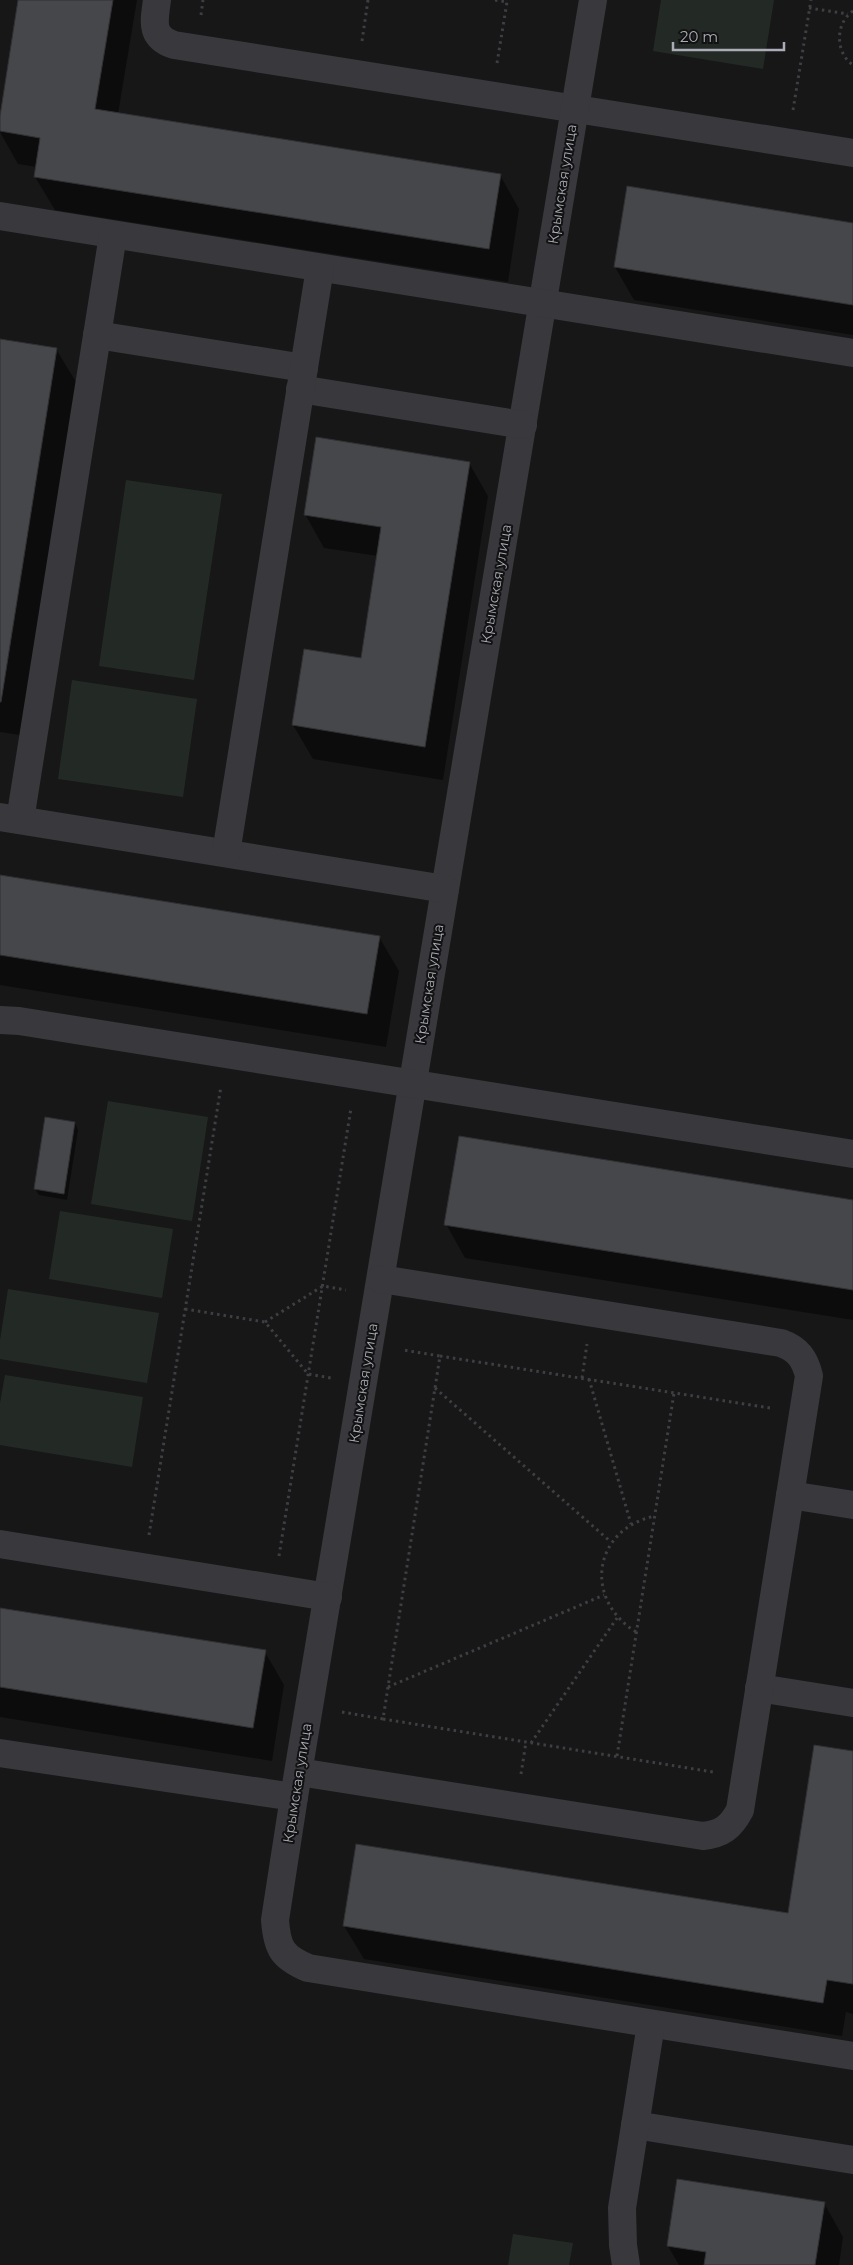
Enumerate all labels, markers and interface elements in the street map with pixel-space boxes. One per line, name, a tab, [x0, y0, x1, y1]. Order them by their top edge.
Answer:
scale bar	[673, 20, 784, 52]
text: 20 m	[680, 27, 718, 46]
street label: Крымская улица	[544, 123, 580, 245]
street label: Крымская улица	[477, 523, 515, 645]
street label: Крымская улица	[411, 923, 447, 1045]
street label: Крымская улица	[345, 1322, 381, 1444]
street label: Крымская улица	[279, 1722, 315, 1844]

